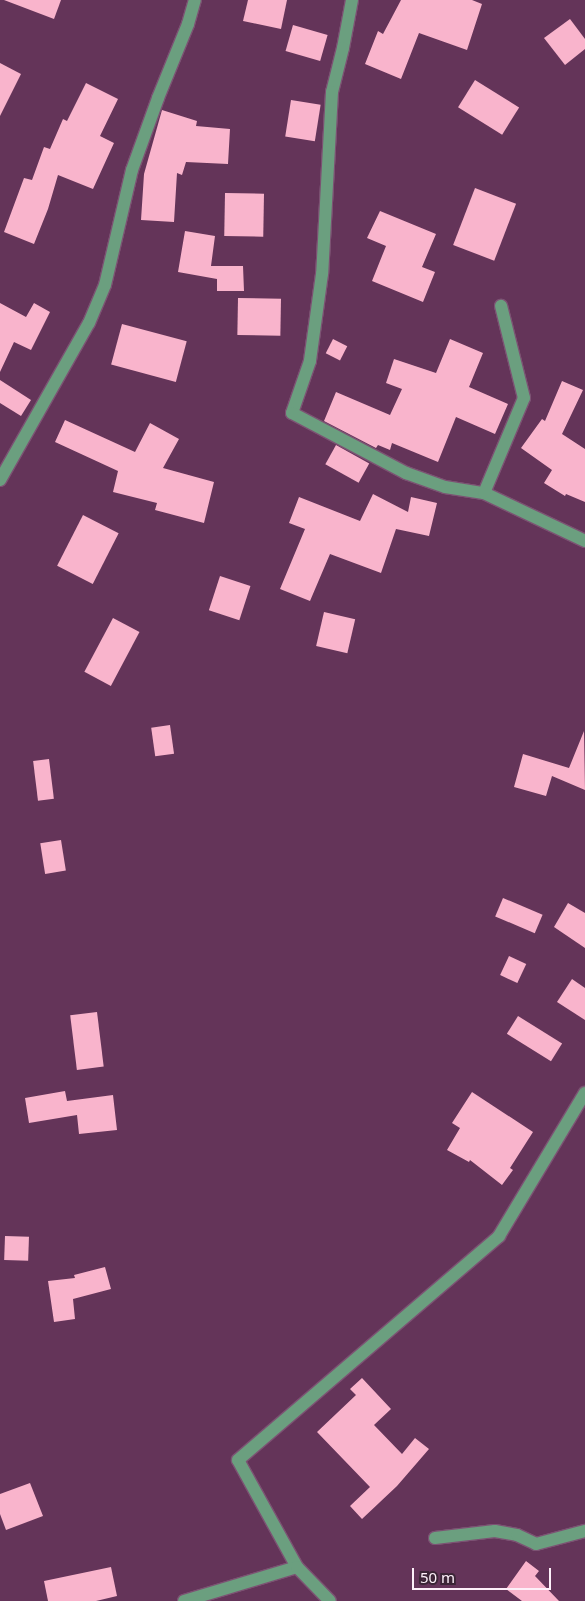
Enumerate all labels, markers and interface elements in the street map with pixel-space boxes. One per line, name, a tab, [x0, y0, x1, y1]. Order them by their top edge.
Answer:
scale bar	[415, 1558, 554, 1590]
text: 50 m	[420, 1567, 455, 1587]

